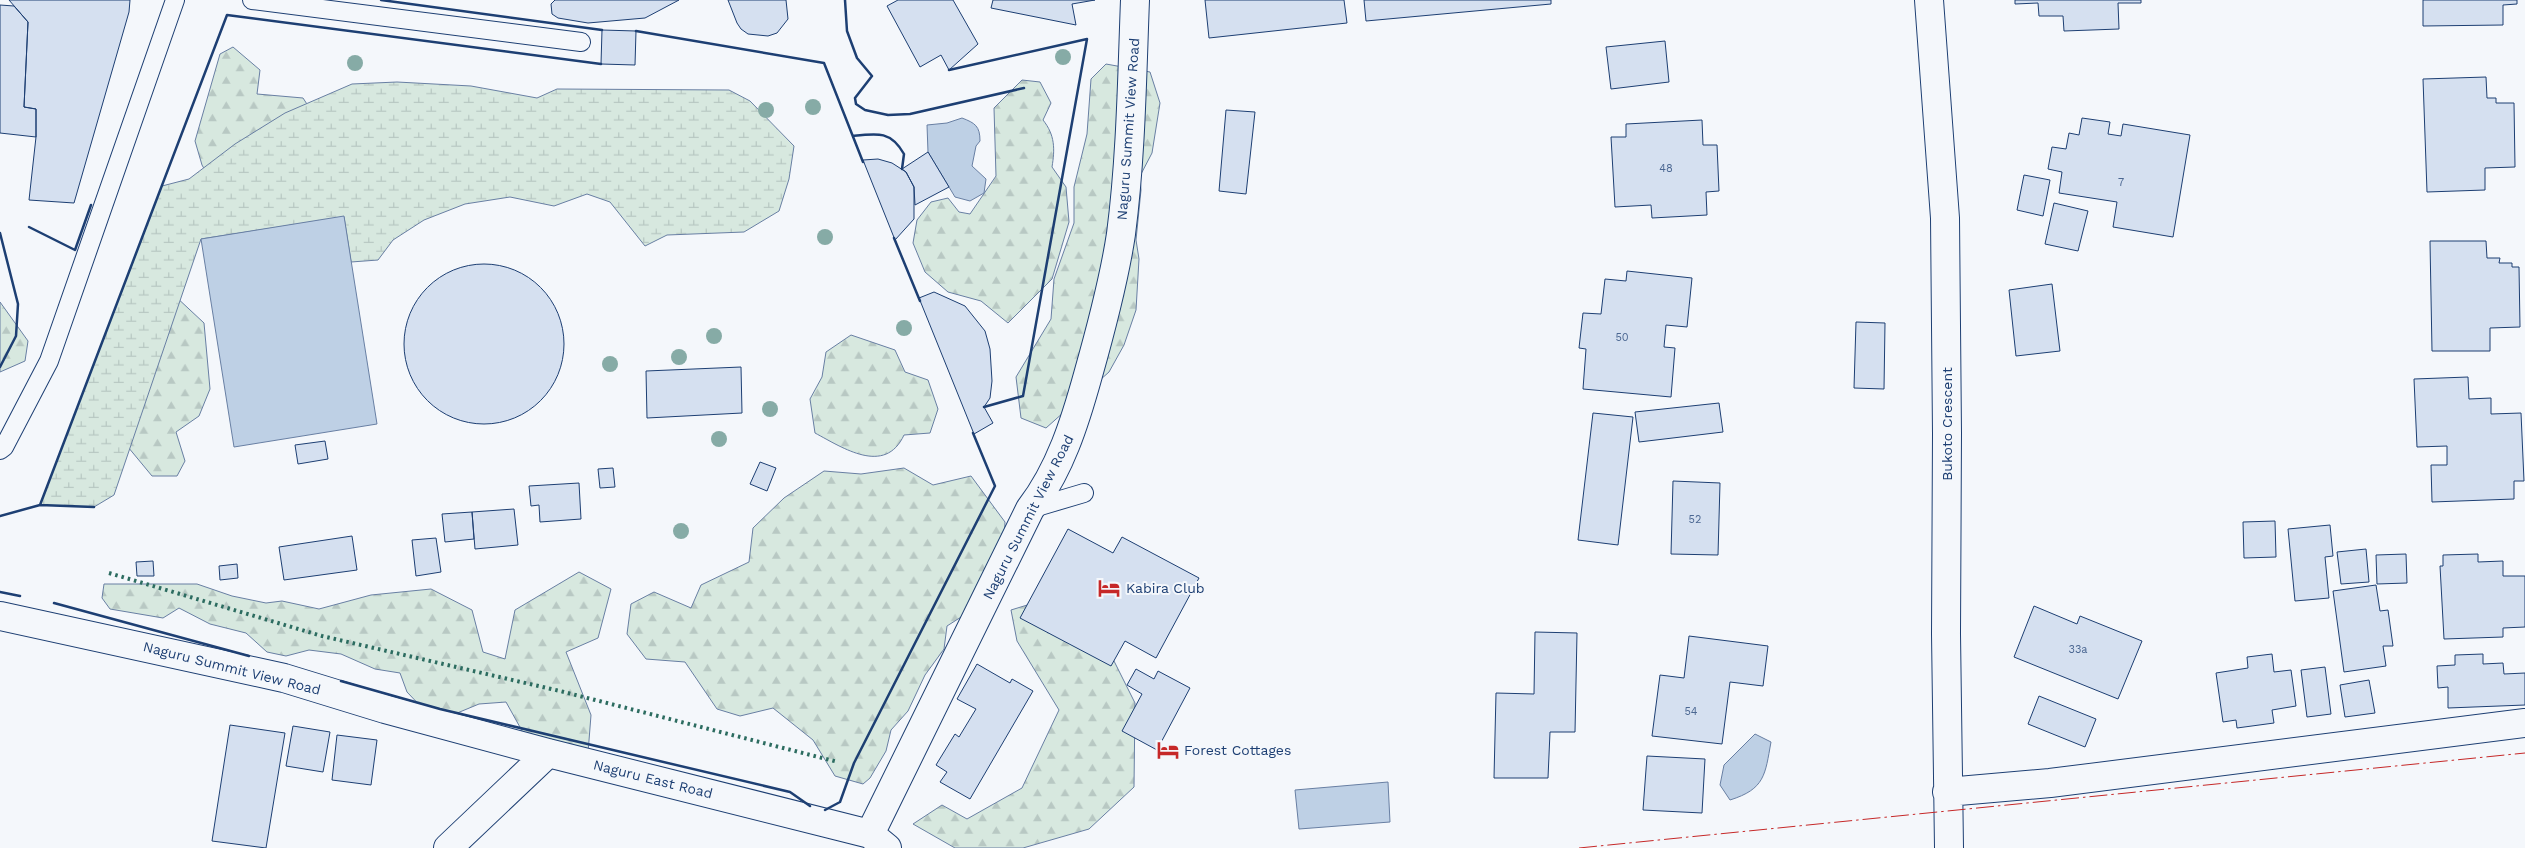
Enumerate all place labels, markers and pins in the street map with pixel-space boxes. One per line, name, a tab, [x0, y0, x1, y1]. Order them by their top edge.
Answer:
hotel icon: Kabira Club	[1096, 575, 1122, 601]
place label: Kabira Club	[1126, 580, 1205, 596]
hotel icon: Forest Cottages	[1155, 737, 1181, 763]
place label: Forest Cottages	[1184, 742, 1291, 758]

